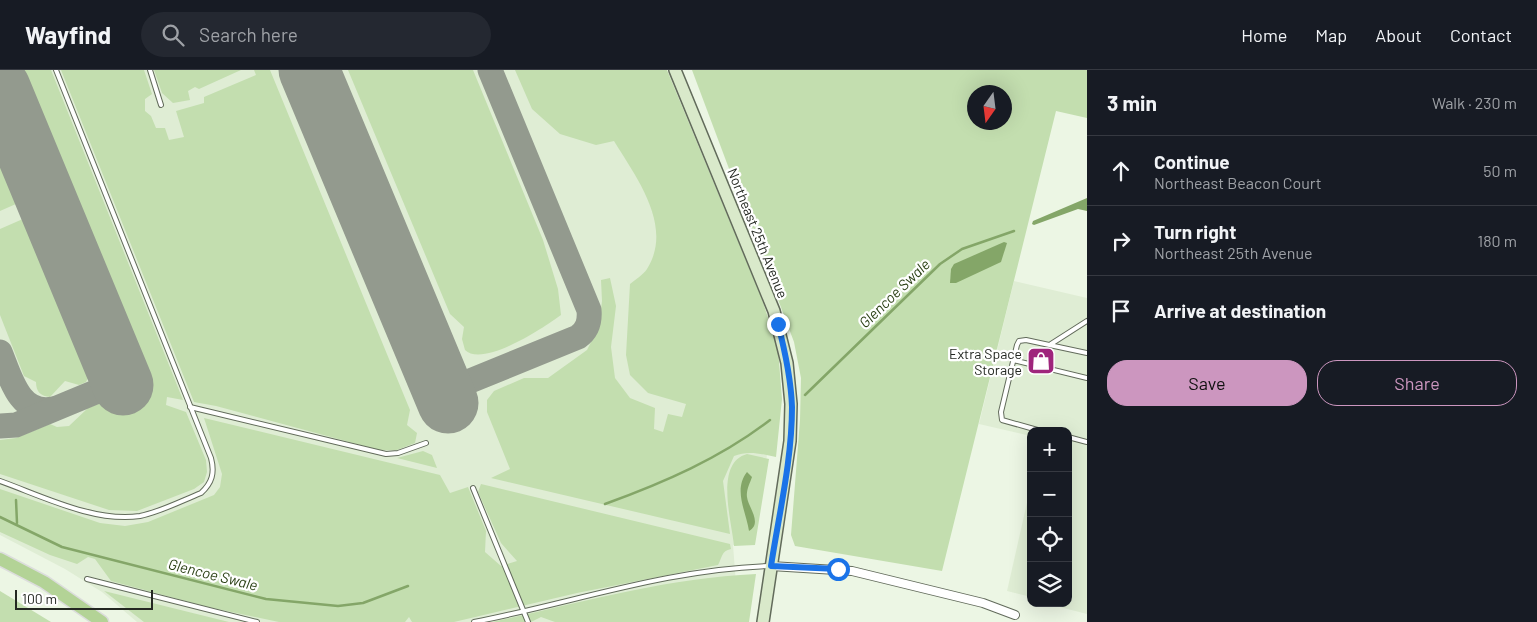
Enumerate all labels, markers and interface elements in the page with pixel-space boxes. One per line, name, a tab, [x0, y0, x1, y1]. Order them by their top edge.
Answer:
search box	[141, 12, 491, 57]
text: Wayfind	[25, 20, 111, 49]
icon: search	[159, 21, 187, 49]
text: Search here	[199, 23, 298, 46]
text: Home	[1241, 24, 1287, 46]
text: Map	[1315, 24, 1347, 46]
text: About	[1375, 24, 1422, 46]
text: Contact	[1450, 24, 1512, 46]
north arrow	[967, 85, 1012, 130]
text: 3 min	[1107, 90, 1157, 115]
text: Walk · 230 m	[1432, 93, 1517, 112]
text: Continue	[1154, 150, 1230, 173]
icon: ahead	[1107, 157, 1135, 185]
text: 50 m	[1483, 161, 1517, 180]
street label: Northeast 25th Avenue	[724, 165, 792, 301]
text: Northeast Beacon Court	[1154, 173, 1322, 192]
text: Turn right	[1154, 220, 1236, 243]
icon: right	[1107, 227, 1135, 255]
text: 180 m	[1478, 231, 1517, 250]
text: Northeast 25th Avenue	[1154, 243, 1313, 262]
water label: Glencoe Swale	[855, 255, 933, 331]
icon: arrive	[1107, 297, 1135, 325]
text: Arrive at destination	[1154, 299, 1326, 322]
route end	[767, 313, 790, 336]
place label: Extra Space Storage	[949, 345, 1022, 378]
shop icon: Extra Space Storage	[1026, 346, 1056, 376]
button: Save	[1107, 360, 1307, 406]
button: Share	[1317, 360, 1517, 406]
map controls	[1027, 427, 1072, 607]
button: +	[1027, 427, 1072, 472]
button: −	[1027, 472, 1072, 517]
button: locate	[1027, 517, 1072, 562]
water label: Glencoe Swale	[166, 554, 260, 594]
route start	[827, 558, 850, 581]
button: layers	[1027, 562, 1072, 607]
scale bar	[15, 587, 152, 610]
text: 100 m	[22, 590, 57, 607]

